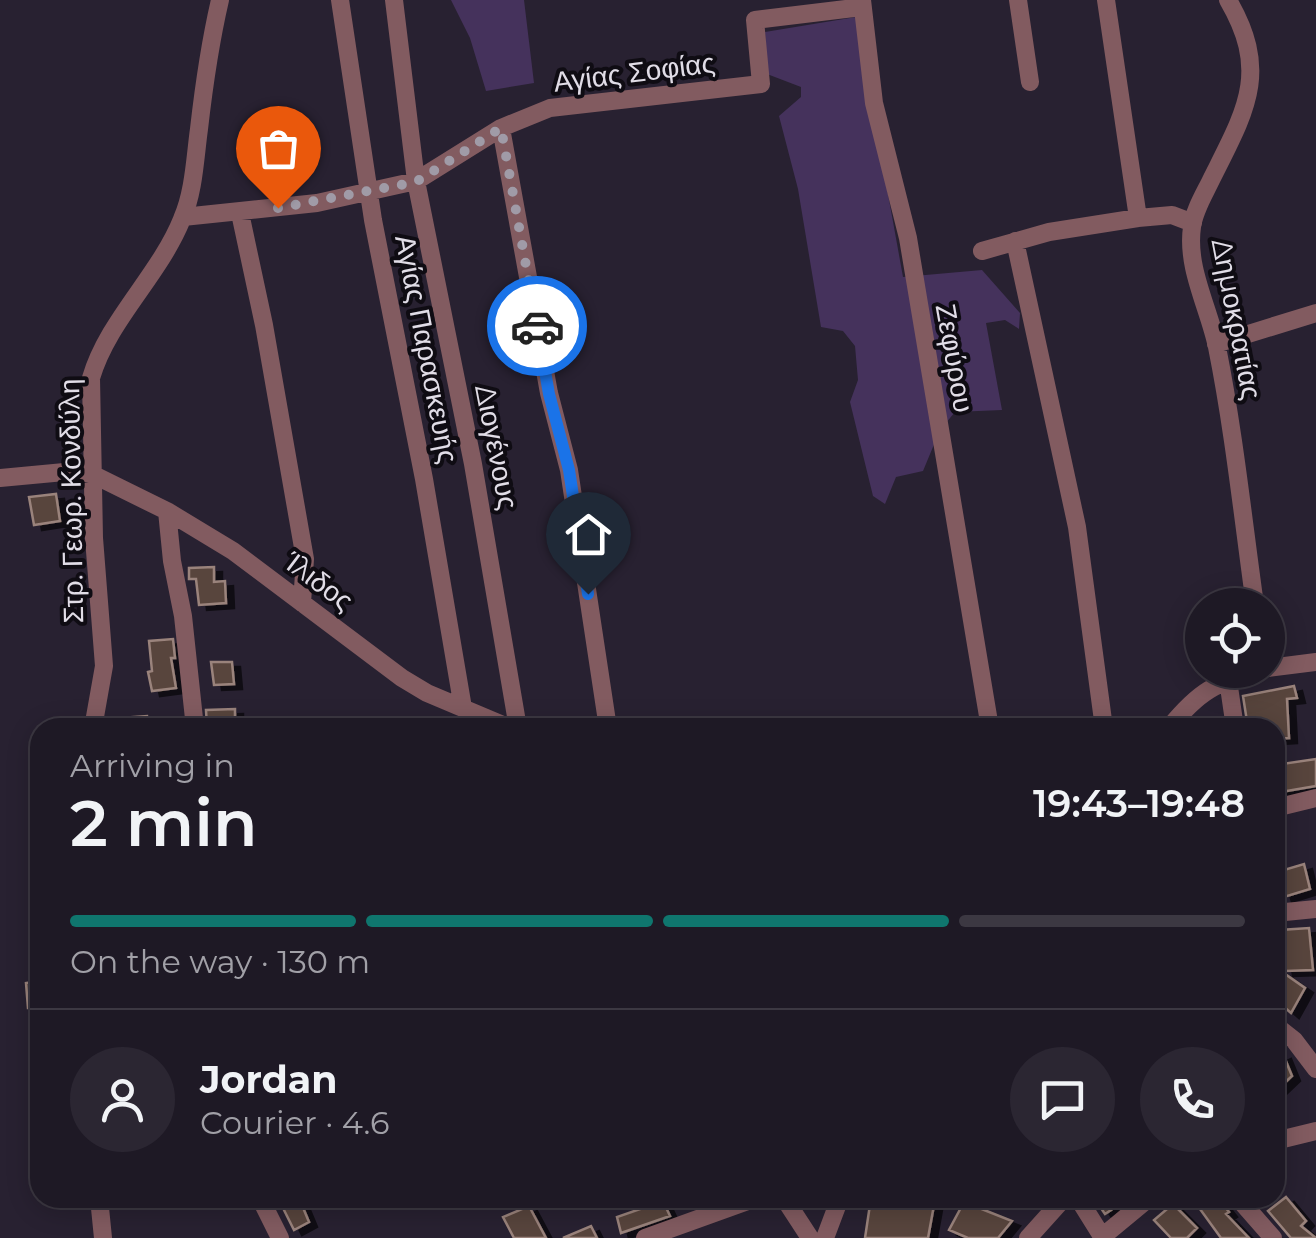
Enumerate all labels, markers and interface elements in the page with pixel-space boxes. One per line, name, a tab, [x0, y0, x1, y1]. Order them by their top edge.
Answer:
street label: Αγίας Σοφίας	[551, 45, 717, 99]
pin	[236, 106, 321, 209]
icon: bag	[251, 121, 306, 176]
street label: Αγίας Παρασκευής	[388, 232, 466, 466]
street label: Δημοκρατίας	[1205, 236, 1269, 402]
courier	[487, 276, 587, 376]
icon: car	[510, 299, 565, 354]
street label: Ζεφύρου	[929, 301, 981, 415]
street label: Στρ. Γεωρ. Κονδύλη	[52, 378, 90, 624]
street label: Διογένους	[468, 382, 526, 512]
pin	[546, 492, 631, 595]
icon: home	[561, 507, 616, 562]
street label: Ίλιδος	[277, 544, 360, 618]
map controls	[1185, 588, 1285, 688]
button: locate	[1185, 588, 1285, 688]
text: Arriving in	[70, 746, 235, 785]
text: 19:43–19:48	[1033, 780, 1245, 827]
text: 2 min	[70, 783, 258, 862]
text: On the way · 130 m	[70, 942, 370, 981]
button: person	[70, 1047, 175, 1152]
button: chat	[1010, 1047, 1115, 1152]
button: phone	[1140, 1047, 1245, 1152]
text: Jordan	[200, 1056, 338, 1103]
text: Courier · 4.6	[200, 1103, 389, 1142]

